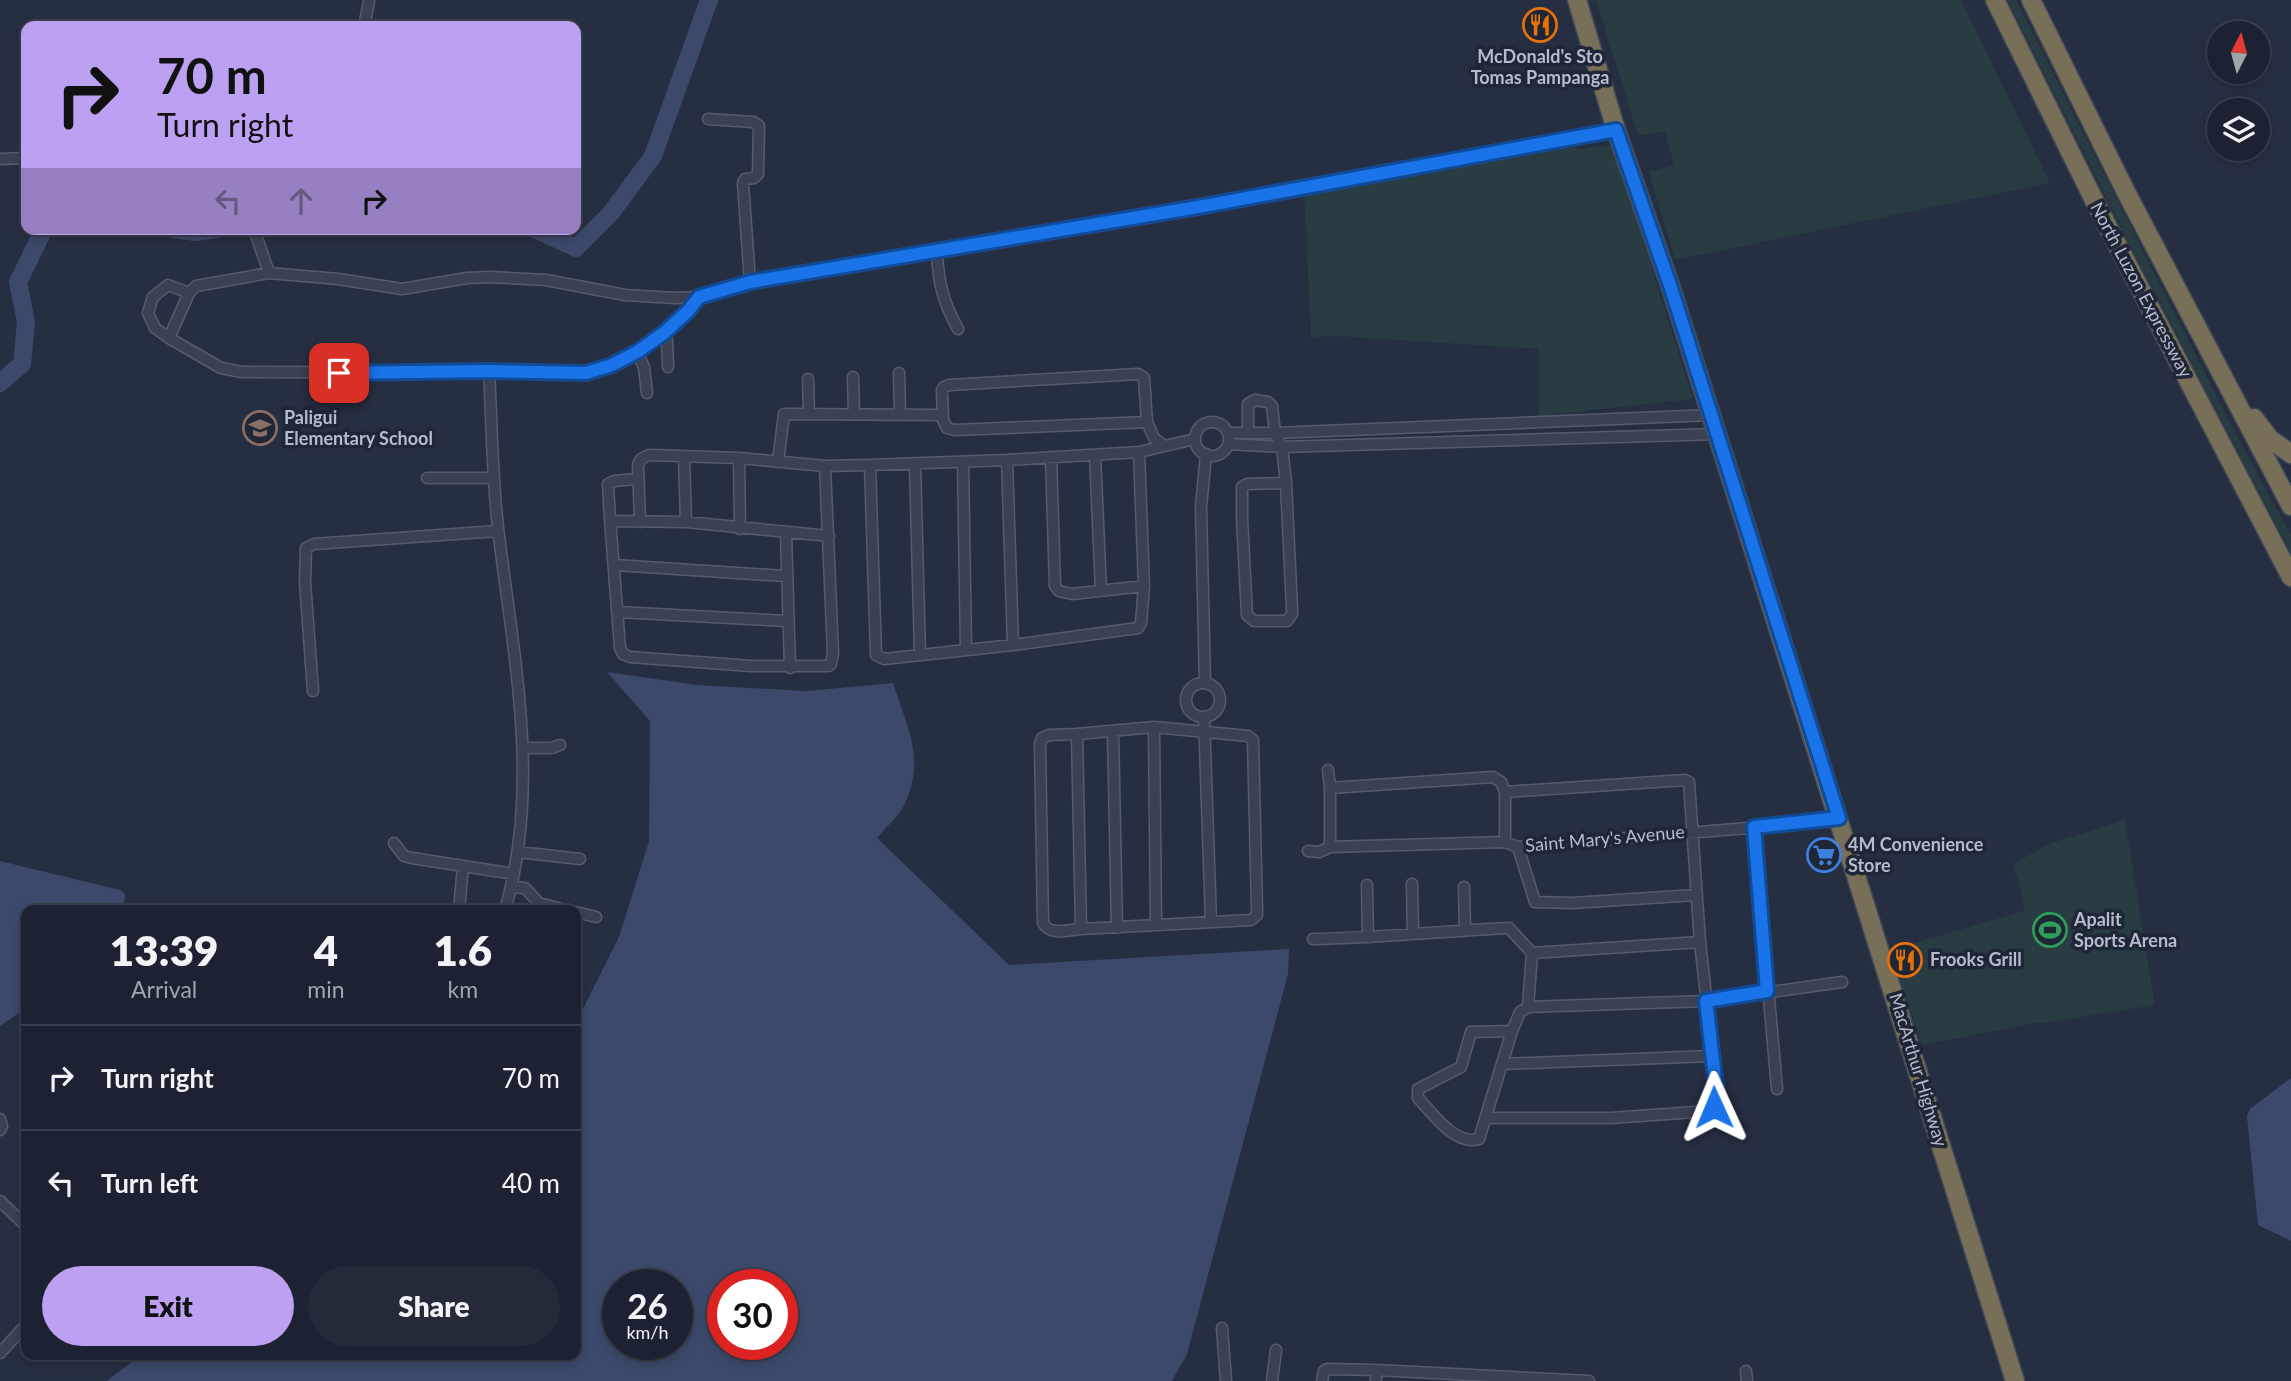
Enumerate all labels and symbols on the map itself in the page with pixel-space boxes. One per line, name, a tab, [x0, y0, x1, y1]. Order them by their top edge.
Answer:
restaurant icon: McDonald's Sto Tomas Pampanga	[1521, 6, 1559, 44]
north arrow	[2207, 21, 2270, 84]
place label: McDonald's Sto Tomas Pampanga	[1471, 45, 1609, 88]
street label: North Luzon Expressway	[2086, 198, 2198, 382]
pin	[309, 343, 369, 403]
place label: Paligui Elementary School	[284, 406, 433, 449]
school or university icon: Paligui Elementary School	[241, 409, 279, 447]
street label: Saint Mary's Avenue	[1524, 820, 1686, 856]
place label: 4M Convenience Store	[1848, 833, 1984, 876]
supermarket icon: 4M Convenience Store	[1805, 836, 1843, 874]
place label: Apalit Sports Arena	[2073, 908, 2177, 951]
sports icon: Apalit Sports Arena	[2031, 911, 2069, 949]
restaurant icon: Frooks Grill	[1886, 941, 1924, 979]
place label: Frooks Grill	[1930, 948, 2022, 970]
street label: MacArthur Highway	[1885, 990, 1953, 1150]
position arrow	[1677, 1070, 1751, 1144]
speed limit sign: 30	[707, 1269, 798, 1360]

